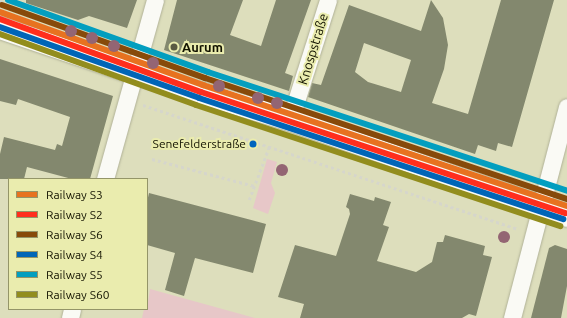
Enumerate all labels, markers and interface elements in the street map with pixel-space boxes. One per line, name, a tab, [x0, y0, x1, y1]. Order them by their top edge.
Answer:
street label: Knospstraße	[295, 12, 331, 86]
place label: Aurum	[182, 39, 223, 55]
marker: Aurum	[169, 42, 179, 52]
place label: Senefelderstraße	[153, 137, 246, 151]
marker: Senefelderstraße	[248, 139, 258, 149]
legend	[8, 178, 148, 310]
text: Railway S3	[46, 188, 103, 201]
text: Railway S2	[46, 208, 103, 221]
text: Railway S6	[46, 228, 103, 241]
text: Railway S4	[46, 248, 103, 261]
text: Railway S5	[46, 268, 103, 281]
text: Railway S60	[46, 288, 109, 301]

